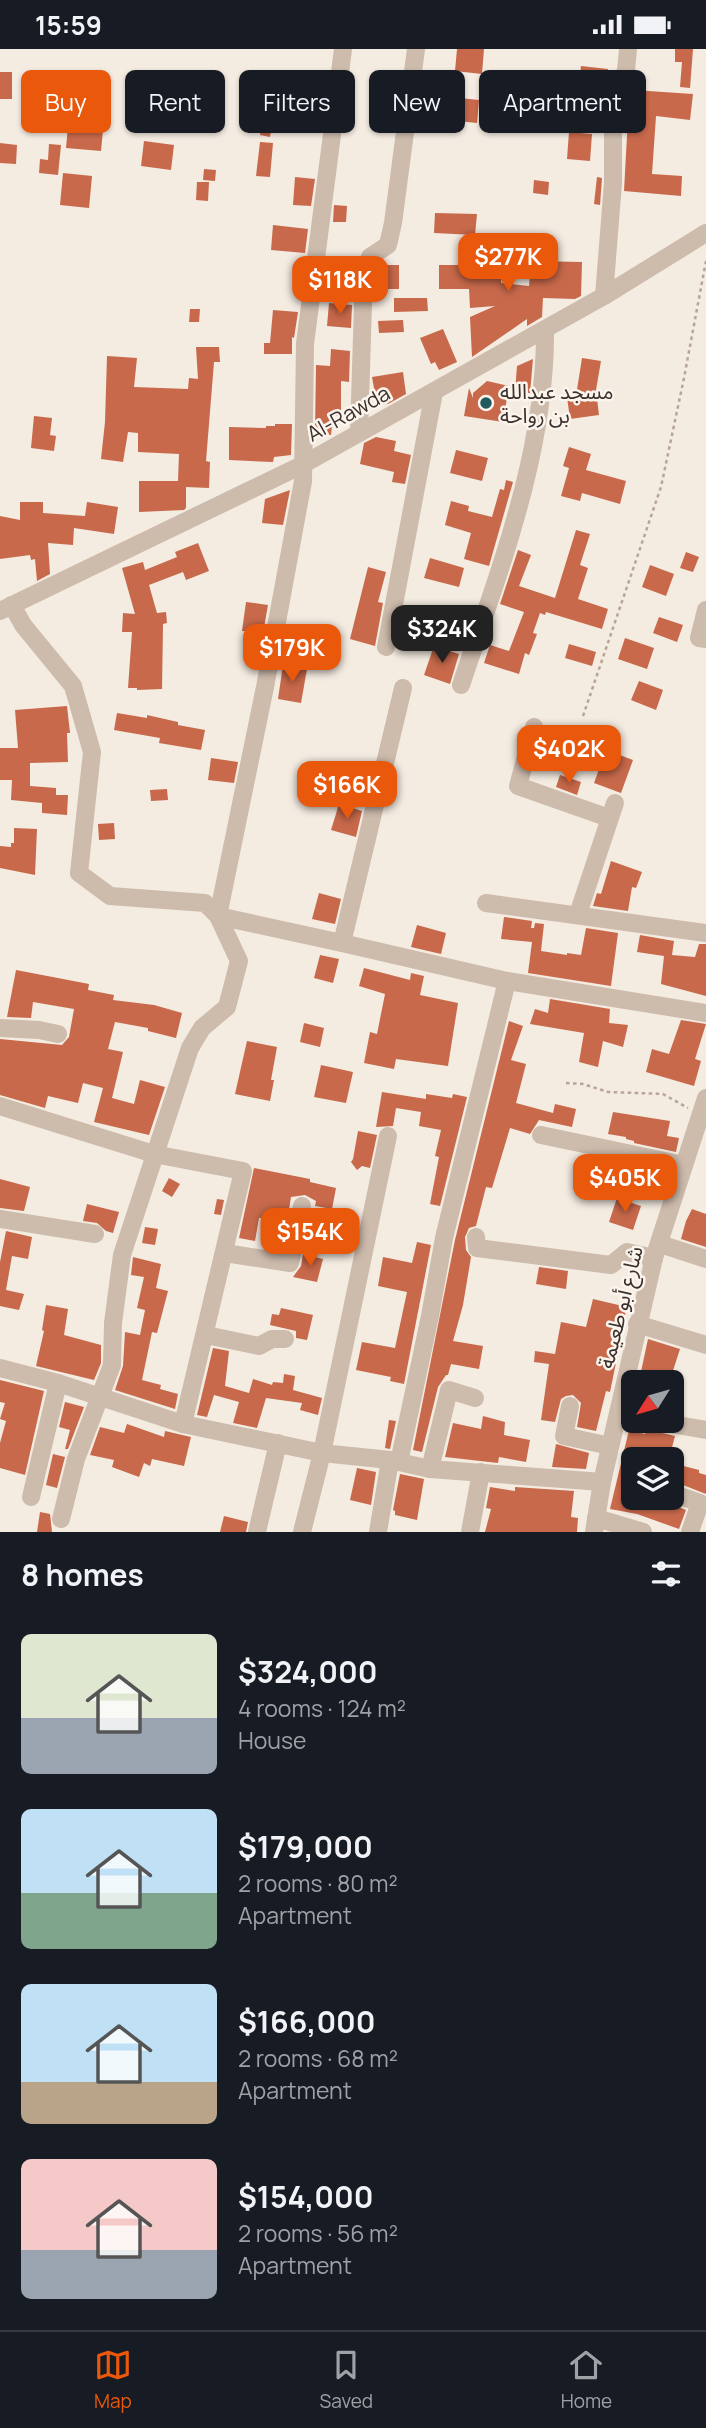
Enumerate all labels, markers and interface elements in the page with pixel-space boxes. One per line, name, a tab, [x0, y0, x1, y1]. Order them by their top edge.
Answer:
text: 15:59	[35, 7, 102, 43]
chip: Buy	[21, 70, 111, 133]
chip: Rent	[125, 70, 225, 133]
chip: Filters	[239, 70, 355, 133]
chip: New	[369, 70, 465, 133]
chip: Apartment	[479, 70, 646, 133]
pin: $277K	[459, 233, 557, 293]
text: $277K	[474, 240, 542, 272]
pin: $118K	[291, 257, 389, 316]
text: $118K	[308, 263, 372, 295]
place label: مسجد عبدالله بن رواحة	[500, 377, 614, 429]
street label: Al-Rawda	[301, 379, 395, 447]
marker: مسجد عبدالله بن رواحة	[478, 395, 494, 411]
pin: $324K	[393, 605, 491, 665]
text: $324K	[407, 612, 477, 644]
pin: $179K	[243, 625, 341, 684]
text: $179K	[259, 631, 325, 663]
pin: $402K	[520, 725, 618, 785]
text: $402K	[533, 732, 605, 764]
pin: $166K	[298, 761, 396, 821]
text: $166K	[313, 768, 381, 800]
pin: $405K	[576, 1155, 674, 1214]
text: $405K	[589, 1161, 661, 1193]
pin: $154K	[261, 1209, 359, 1268]
text: $154K	[277, 1215, 343, 1247]
street label: شارع أبو طعيمة	[591, 1243, 651, 1372]
north arrow	[621, 1370, 684, 1433]
map controls	[621, 1370, 684, 1510]
button: layers	[621, 1447, 684, 1510]
text: 8 homes	[21, 1554, 144, 1595]
icon: filters	[647, 1555, 685, 1593]
text: $324,000	[238, 1651, 378, 1692]
icon: home	[77, 1662, 161, 1746]
text: 4 rooms · 124 m²	[238, 1692, 406, 1724]
text: House	[238, 1724, 307, 1756]
text: $179,000	[238, 1826, 373, 1867]
icon: home	[77, 1837, 161, 1921]
text: 2 rooms · 80 m²	[238, 1867, 398, 1899]
text: Apartment	[238, 1899, 352, 1931]
text: $166,000	[238, 2001, 376, 2042]
icon: home	[77, 2012, 161, 2096]
text: 2 rooms · 68 m²	[238, 2042, 398, 2074]
text: Apartment	[238, 2074, 352, 2106]
text: $154,000	[238, 2176, 374, 2217]
icon: home	[77, 2187, 161, 2271]
text: 2 rooms · 56 m²	[238, 2217, 398, 2249]
text: Apartment	[238, 2249, 352, 2281]
tab: Map	[94, 2346, 132, 2414]
tab: Saved	[320, 2346, 373, 2414]
tab: Home	[561, 2346, 612, 2414]

